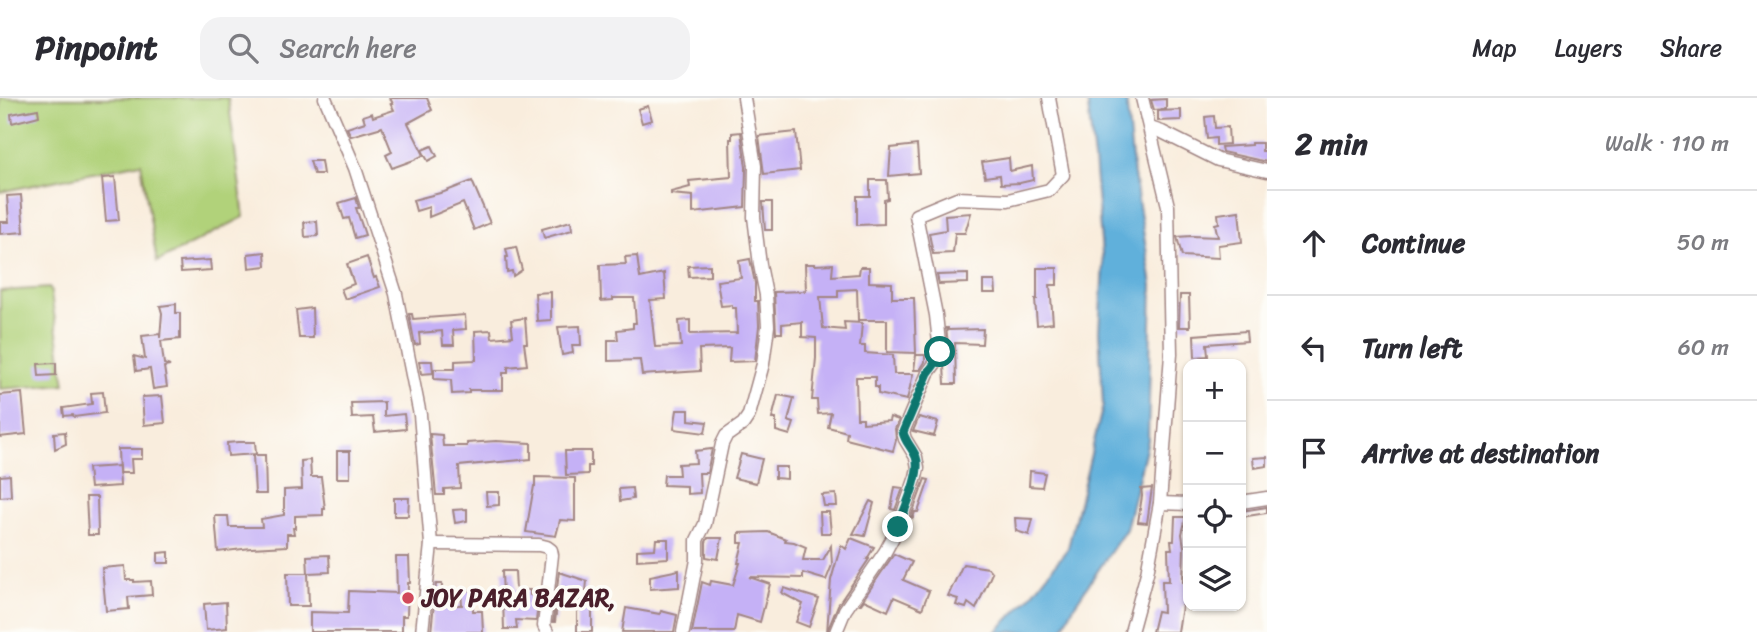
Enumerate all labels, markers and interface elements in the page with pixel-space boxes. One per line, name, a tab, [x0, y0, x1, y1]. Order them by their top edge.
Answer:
search box	[200, 17, 690, 80]
text: Pinpoint	[35, 19, 158, 77]
text: Search here	[280, 25, 417, 71]
text: Map	[1472, 27, 1517, 69]
text: Layers	[1555, 27, 1622, 69]
text: Share	[1660, 27, 1722, 69]
icon: search	[224, 29, 262, 67]
text: 2 min	[1295, 117, 1368, 171]
text: Walk · 110 m	[1605, 123, 1729, 164]
text: Continue	[1362, 220, 1465, 266]
text: 50 m	[1677, 222, 1729, 263]
icon: ahead	[1295, 224, 1333, 262]
text: Turn left	[1362, 325, 1462, 371]
text: 60 m	[1678, 327, 1729, 368]
icon: left	[1295, 329, 1333, 367]
route start	[924, 336, 955, 367]
map controls	[1183, 359, 1246, 611]
button: +	[1183, 359, 1246, 422]
button: −	[1183, 422, 1246, 485]
text: Arrive at destination	[1362, 430, 1599, 476]
icon: arrive	[1295, 434, 1333, 472]
button: locate	[1183, 485, 1246, 548]
route end	[882, 511, 913, 542]
button: layers	[1183, 548, 1246, 611]
place label: JOY PARA BAZAR,	[420, 577, 616, 619]
marker: JOY PARA BAZAR,	[400, 590, 416, 606]

